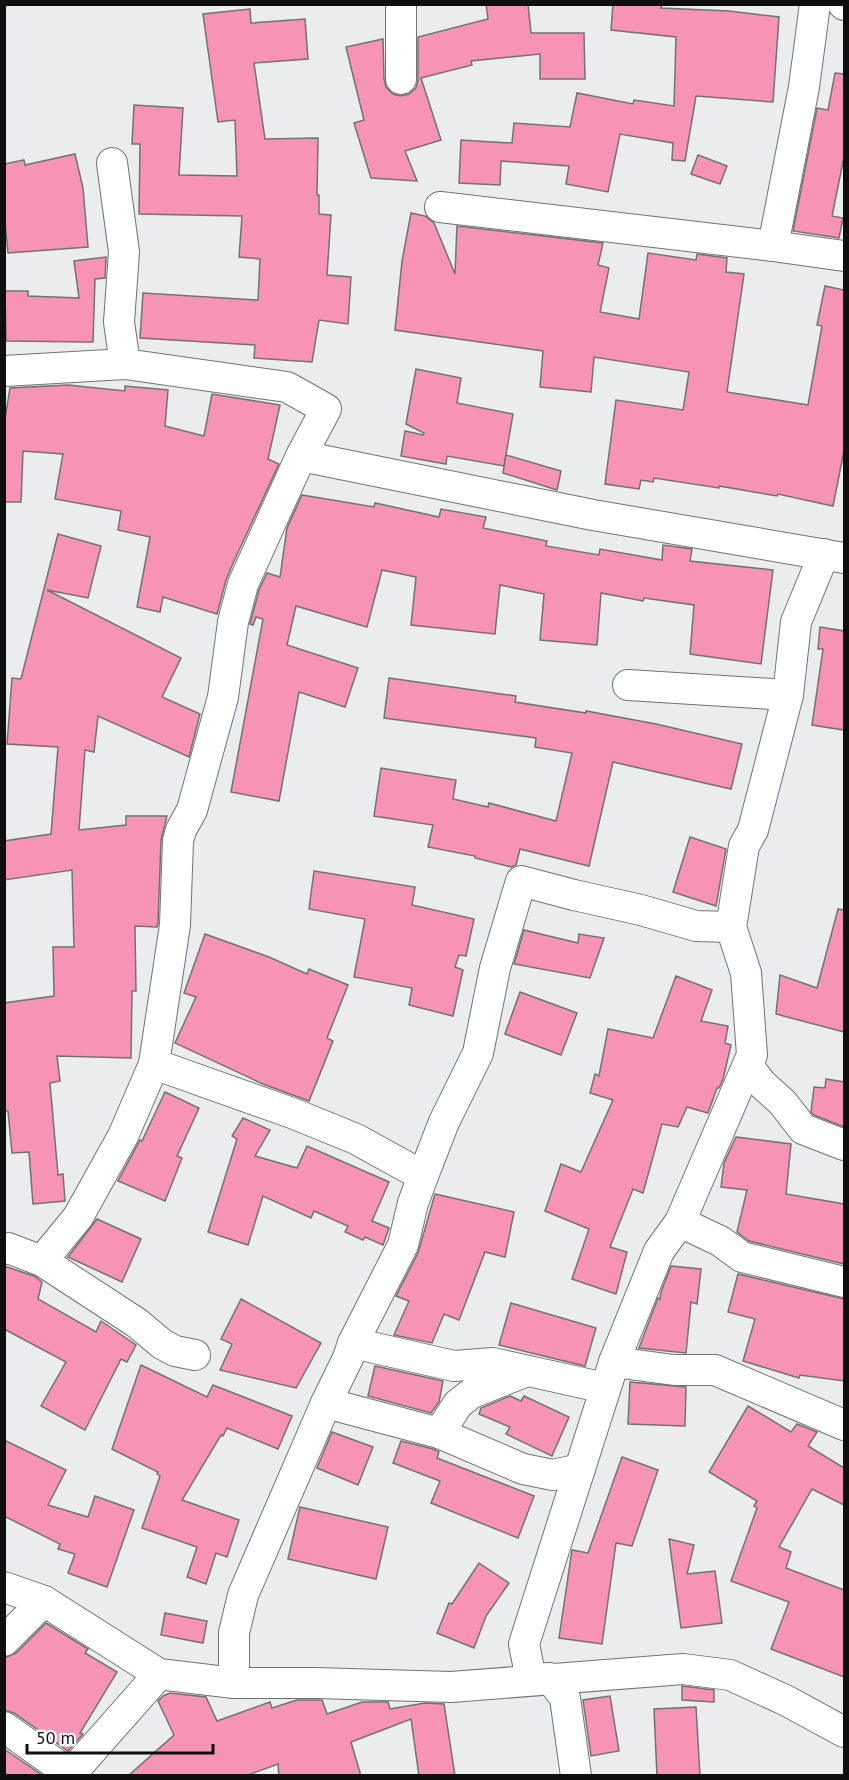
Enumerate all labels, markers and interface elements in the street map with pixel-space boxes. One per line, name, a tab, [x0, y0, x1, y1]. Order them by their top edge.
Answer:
scale bar	[27, 1717, 213, 1755]
text: 50 m	[36, 1726, 75, 1749]

